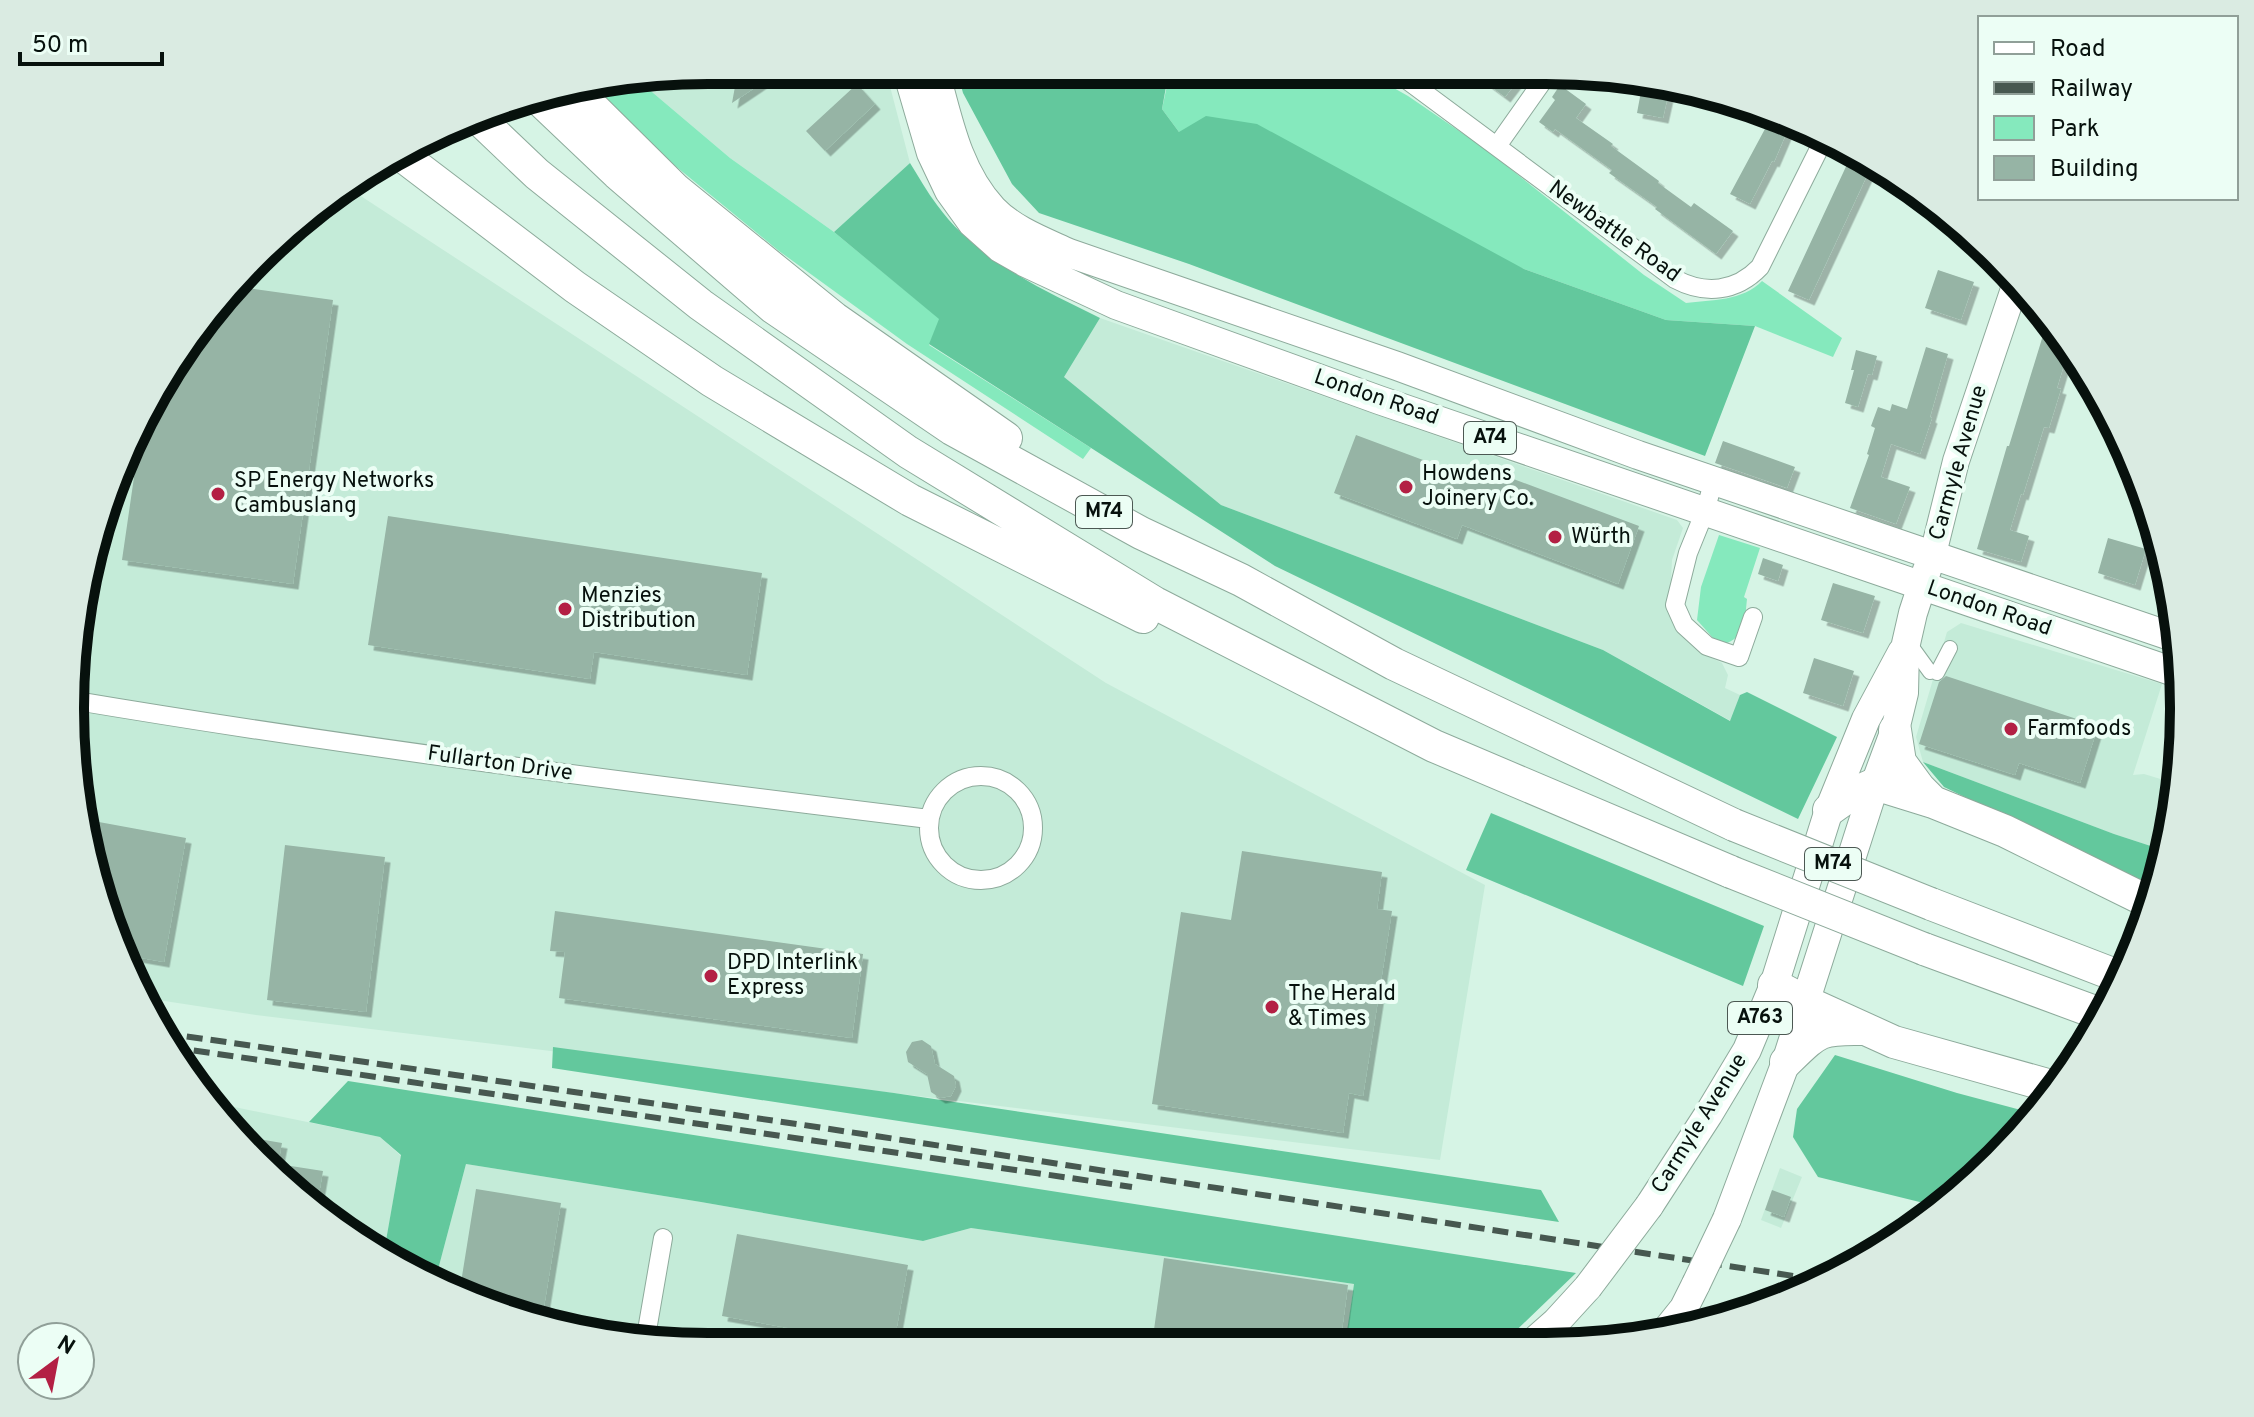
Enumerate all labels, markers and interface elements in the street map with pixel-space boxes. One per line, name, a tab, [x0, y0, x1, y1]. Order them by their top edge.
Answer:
scale bar	[20, 16, 162, 66]
legend	[1978, 16, 2238, 200]
text: 50 m	[32, 31, 88, 61]
text: Road	[2050, 35, 2106, 65]
text: Railway	[2050, 75, 2133, 105]
text: Park	[2050, 115, 2100, 145]
text: Building	[2050, 155, 2139, 185]
street label: Newbattle Road	[1543, 175, 1685, 289]
street label: London Road	[1310, 364, 1442, 432]
street label: Carmyle Avenue	[1924, 382, 1994, 544]
road number: A74	[1464, 422, 1516, 454]
place label: Howdens Joinery Co.	[1422, 461, 1534, 513]
place label: SP Energy Networks Cambuslang	[234, 468, 434, 520]
marker: Howdens Joinery Co.	[1397, 478, 1415, 496]
marker: SP Energy Networks Cambuslang	[209, 485, 227, 503]
road number: M74	[1076, 496, 1132, 528]
place label: Würth	[1571, 524, 1631, 551]
marker: Würth	[1546, 528, 1564, 546]
street label: London Road	[1923, 575, 2055, 643]
place label: Menzies Distribution	[581, 583, 696, 635]
marker: Menzies Distribution	[556, 600, 574, 618]
place label: Farmfoods	[2027, 716, 2131, 743]
marker: Farmfoods	[2002, 720, 2020, 738]
street label: Fullarton Drive	[426, 740, 574, 788]
road number: M74	[1805, 848, 1861, 880]
place label: DPD Interlink Express	[727, 950, 858, 1002]
marker: DPD Interlink Express	[702, 967, 720, 985]
place label: The Herald & Times	[1288, 981, 1396, 1033]
marker: The Herald & Times	[1263, 998, 1281, 1016]
road number: A763	[1728, 1002, 1792, 1034]
street label: Carmyle Avenue	[1646, 1049, 1754, 1199]
north arrow	[16, 1321, 96, 1401]
text: N	[51, 1331, 79, 1362]

